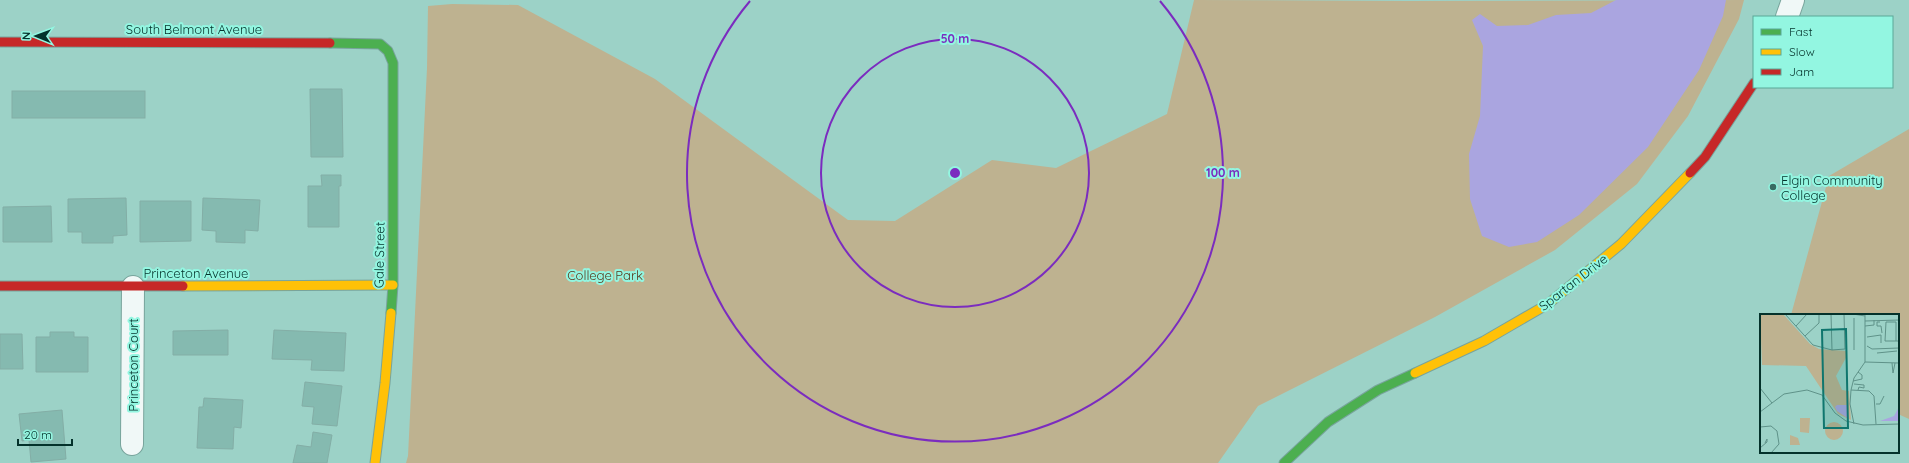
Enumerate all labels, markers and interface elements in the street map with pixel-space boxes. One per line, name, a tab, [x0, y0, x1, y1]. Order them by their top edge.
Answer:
north arrow	[16, 16, 56, 56]
legend	[1753, 16, 1893, 88]
street label: South Belmont Avenue	[126, 21, 262, 37]
text: Fast	[1789, 24, 1813, 39]
text: 50 m	[941, 31, 969, 46]
text: N	[19, 32, 33, 40]
text: Slow	[1789, 44, 1815, 59]
text: Jam	[1789, 64, 1814, 79]
text: 100 m	[1206, 165, 1240, 180]
centre of rings	[948, 166, 962, 180]
place label: Elgin Community College	[1781, 172, 1883, 203]
marker: Elgin Community College	[1768, 182, 1778, 192]
street label: Gale Street	[370, 222, 388, 288]
street label: Spartan Drive	[1535, 250, 1611, 314]
street label: Princeton Avenue	[144, 265, 248, 281]
park label: College Park	[567, 267, 643, 283]
inset map	[1760, 314, 1899, 453]
street label: Princeton Court	[125, 318, 141, 412]
scale bar	[18, 421, 72, 447]
text: 20 m	[24, 427, 52, 442]

